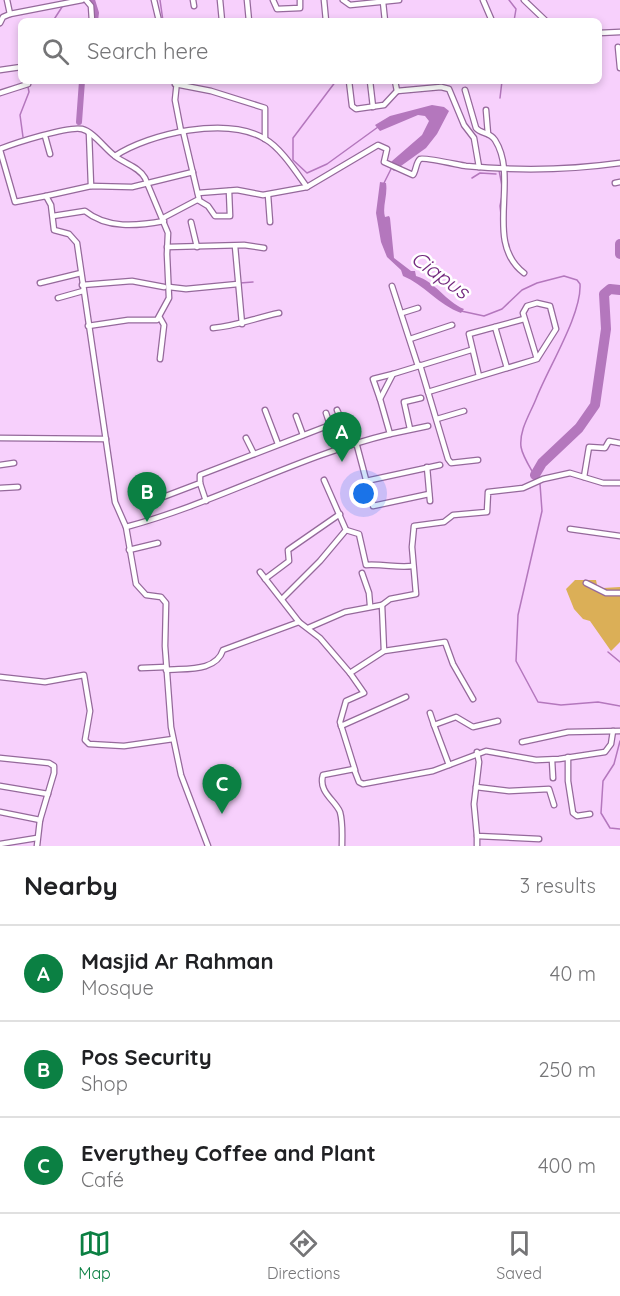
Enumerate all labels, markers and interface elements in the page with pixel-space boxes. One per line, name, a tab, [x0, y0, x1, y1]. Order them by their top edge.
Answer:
search box	[18, 18, 602, 84]
icon: search	[39, 35, 72, 68]
text: Search here	[87, 37, 208, 65]
water label: Ciapus	[406, 244, 476, 305]
pin: A	[322, 412, 362, 462]
pin: B	[128, 472, 166, 522]
your location	[349, 479, 378, 508]
pin: C	[202, 764, 242, 814]
text: Nearby	[24, 869, 118, 902]
text: 3 results	[520, 873, 596, 898]
text: Masjid Ar Rahman	[81, 947, 274, 975]
text: A	[37, 961, 50, 986]
text: 40 m	[550, 961, 596, 986]
text: Mosque	[81, 975, 154, 1000]
text: Pos Security	[81, 1043, 212, 1071]
text: B	[37, 1057, 50, 1082]
text: 250 m	[538, 1057, 596, 1082]
text: Shop	[81, 1071, 128, 1096]
text: Everythey Coffee and Plant	[81, 1139, 376, 1167]
text: C	[37, 1153, 50, 1178]
text: 400 m	[538, 1153, 596, 1178]
text: Café	[81, 1167, 124, 1192]
tab: Map	[78, 1227, 111, 1283]
tab: Directions	[267, 1227, 340, 1283]
tab: Saved	[496, 1227, 542, 1283]

